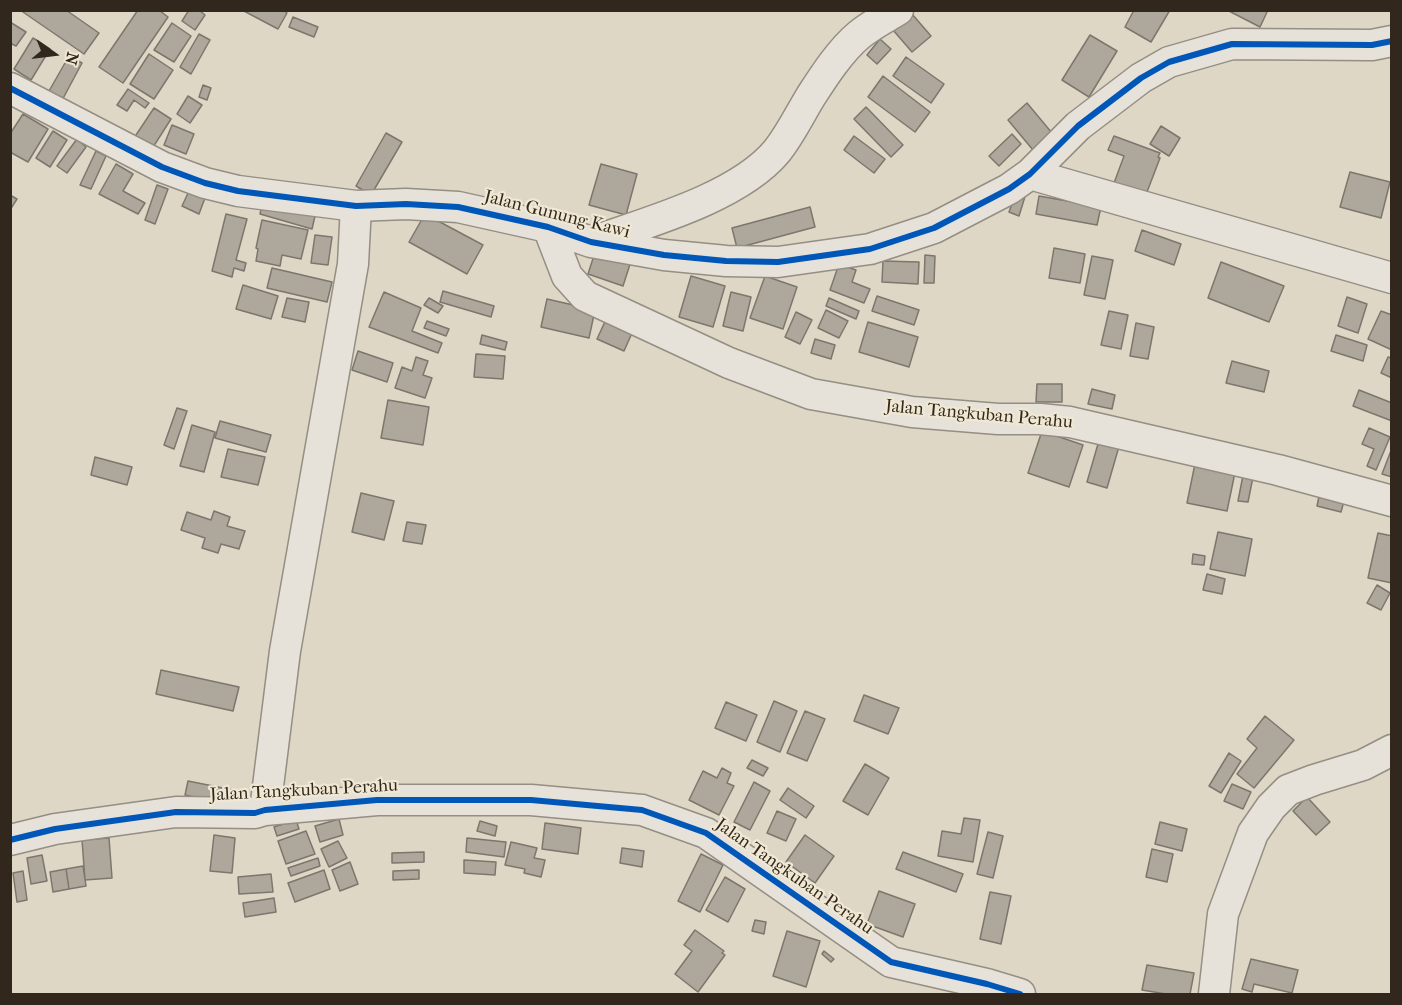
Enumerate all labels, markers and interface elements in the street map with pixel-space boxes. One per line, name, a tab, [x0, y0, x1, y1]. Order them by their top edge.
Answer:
north arrow	[24, 24, 84, 84]
text: N	[61, 50, 83, 67]
street label: Jalan Gunung Kawi	[482, 186, 632, 244]
street label: Jalan Tangkuban Perahu	[884, 396, 1074, 434]
street label: Jalan Tangkuban Perahu	[209, 775, 399, 807]
street label: Jalan Tangkuban Perahu	[711, 814, 877, 940]

